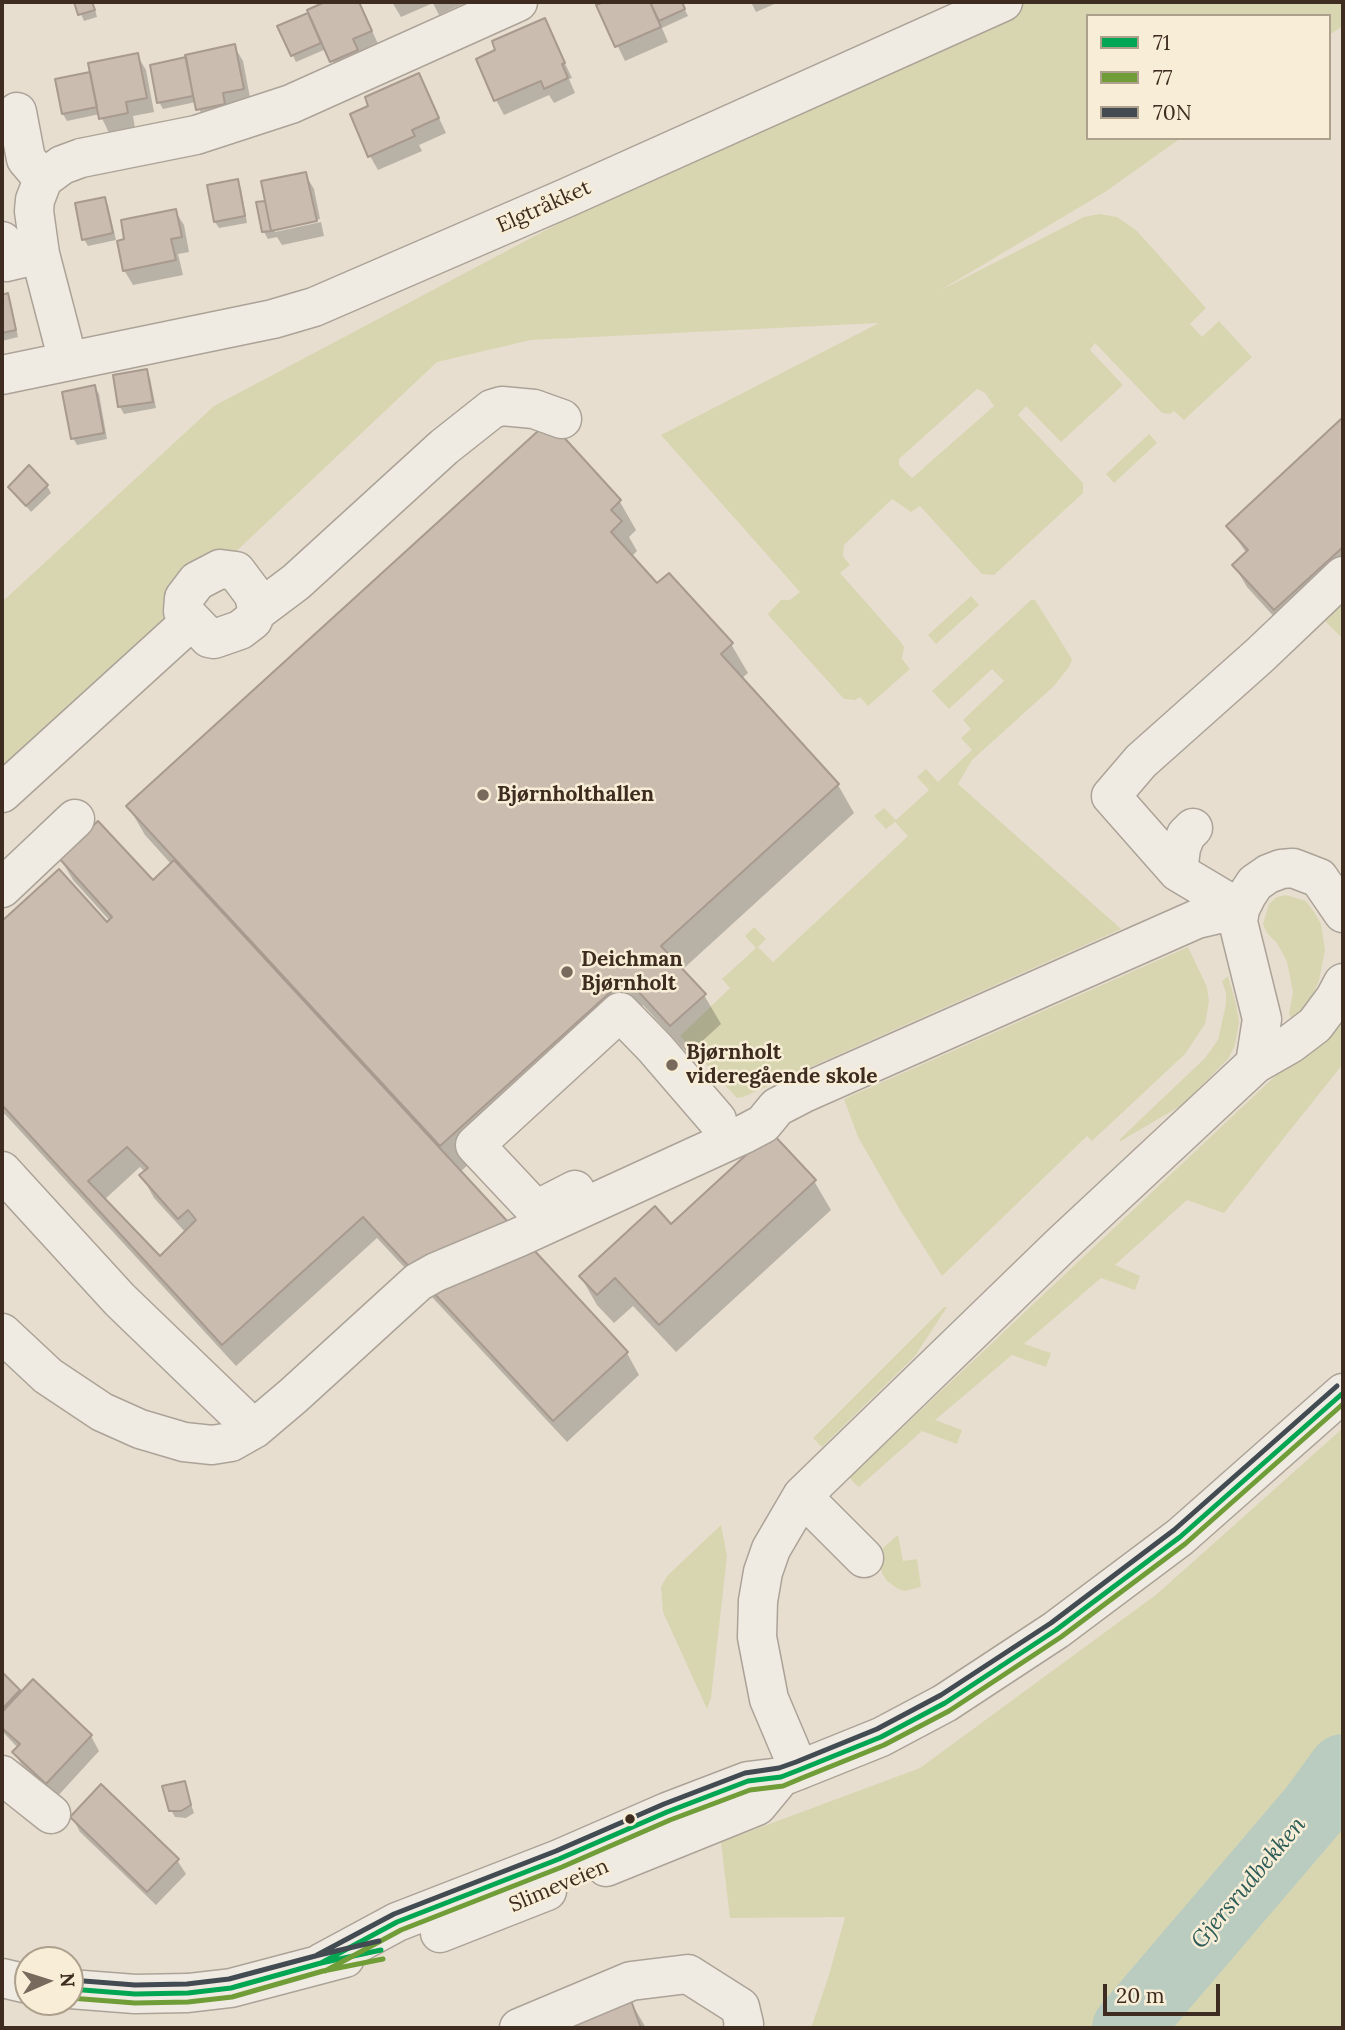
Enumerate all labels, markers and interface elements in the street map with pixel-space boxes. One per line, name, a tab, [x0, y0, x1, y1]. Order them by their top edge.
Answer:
legend	[1086, 14, 1331, 140]
text: 71	[1153, 29, 1170, 56]
text: 77	[1153, 64, 1172, 91]
text: 70N	[1153, 99, 1192, 126]
street label: Elgtråkket	[493, 175, 595, 239]
place label: Bjørnholthallen	[497, 782, 654, 808]
marker: Bjørnholthallen	[475, 787, 491, 803]
place label: Deichman Bjørnholt	[581, 947, 683, 997]
marker: Deichman Bjørnholt	[559, 964, 575, 980]
place label: Bjørnholt videregående skole	[686, 1040, 878, 1090]
marker: Bjørnholt videregående skole	[664, 1057, 680, 1073]
water label: Gjersrudbekken	[1186, 1811, 1312, 1955]
unlabelled marker	[623, 1812, 637, 1826]
street label: Slimeveien	[506, 1854, 612, 1918]
north arrow	[14, 1946, 84, 2016]
scale bar	[1107, 1970, 1224, 2014]
text: N	[56, 1972, 80, 1988]
text: 20 m	[1116, 1982, 1165, 2009]

